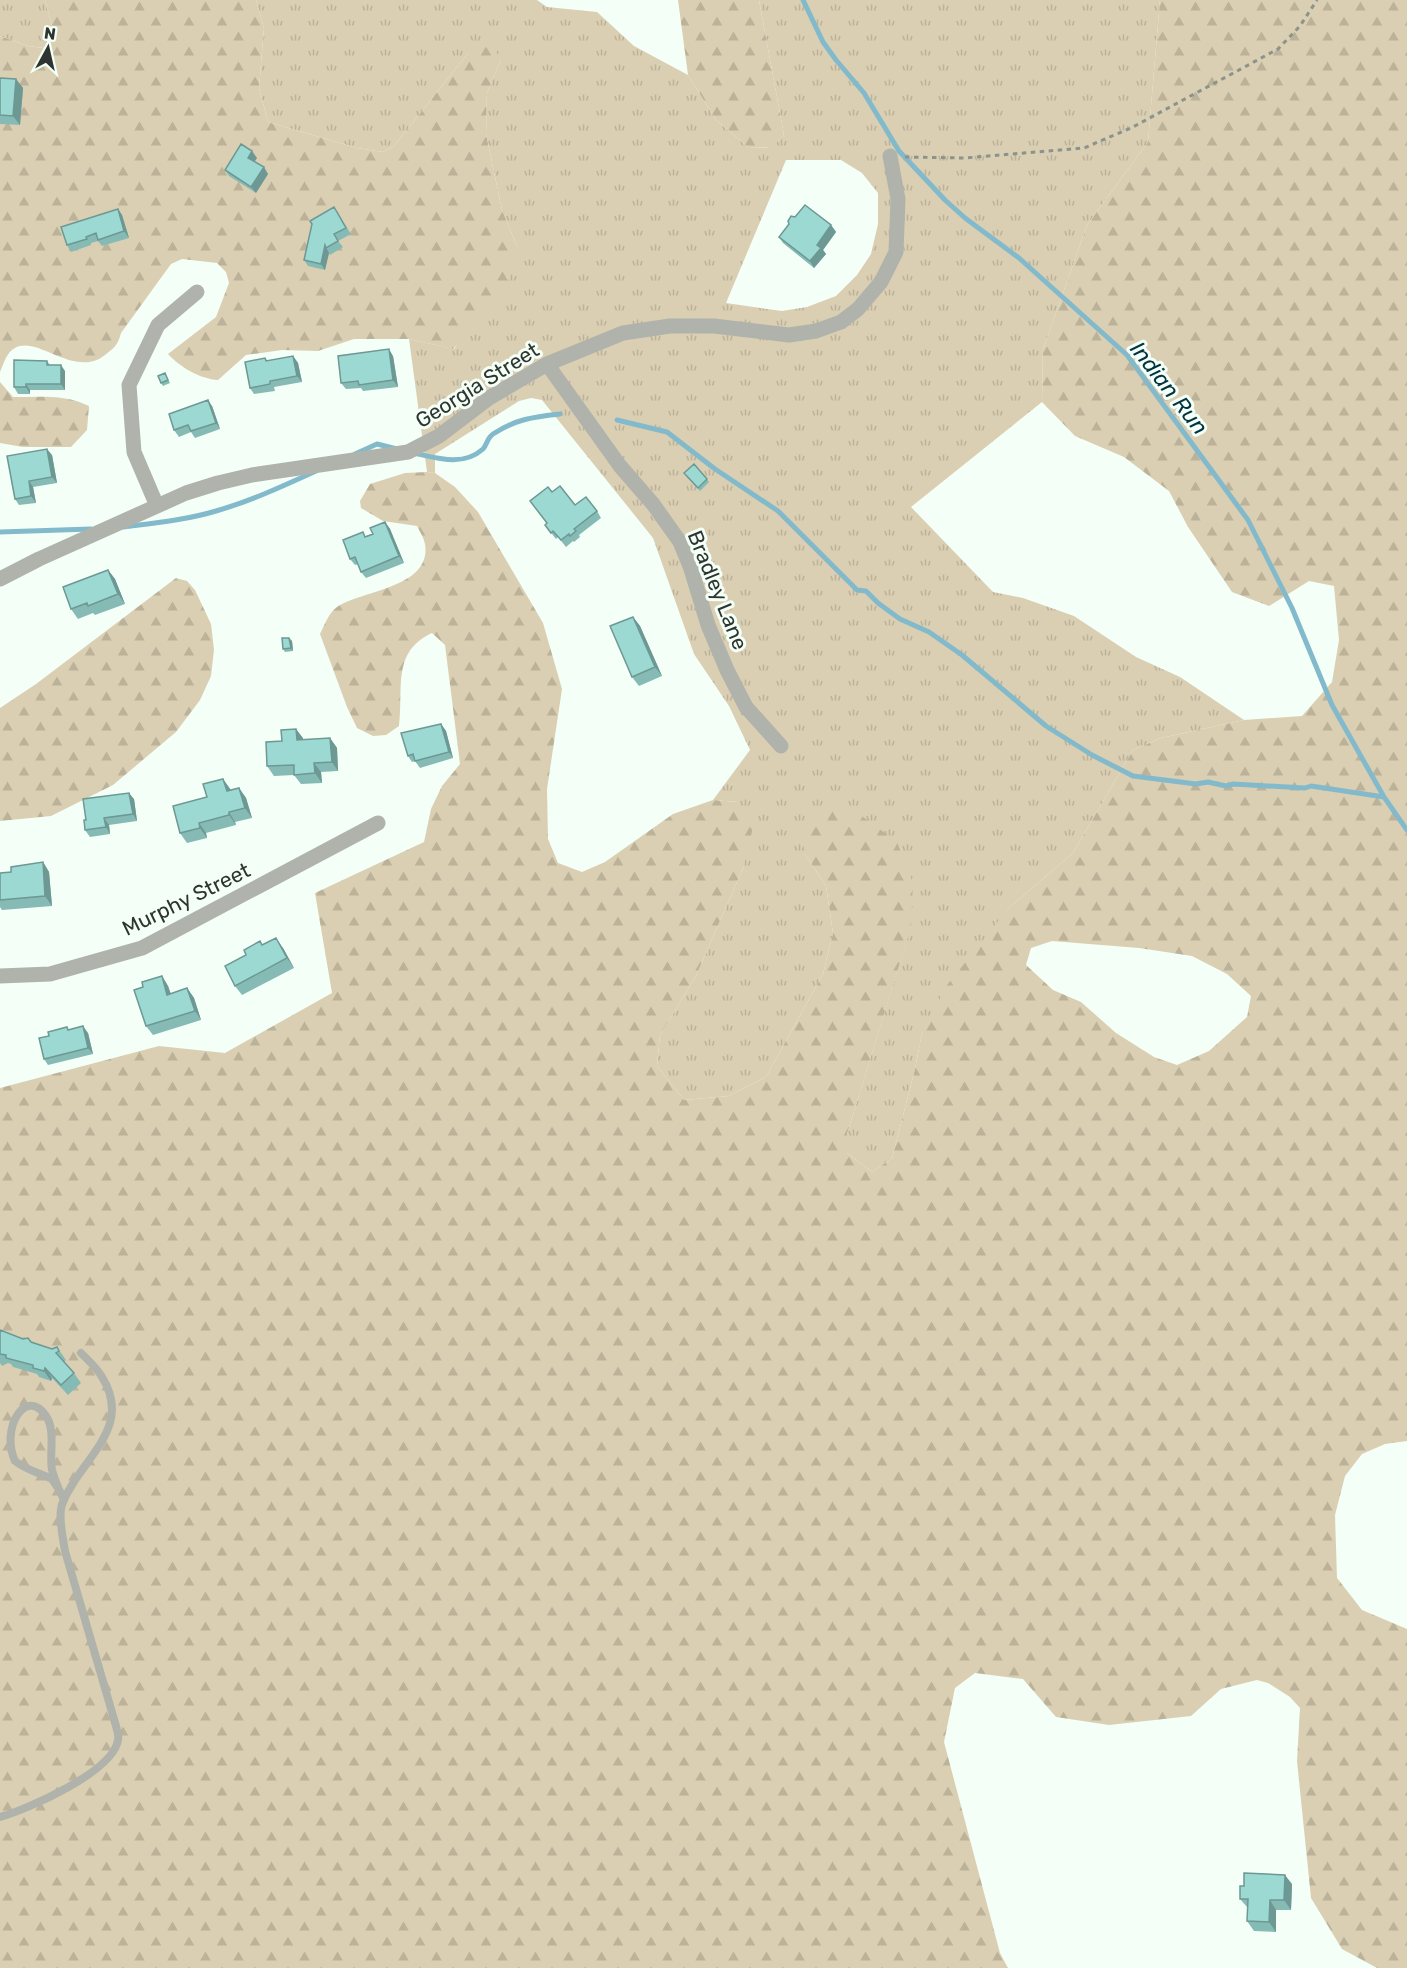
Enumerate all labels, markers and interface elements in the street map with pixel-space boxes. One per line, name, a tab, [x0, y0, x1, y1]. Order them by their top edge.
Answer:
north arrow	[18, 18, 78, 78]
text: N	[43, 23, 57, 44]
water label: Indian Run	[1124, 336, 1214, 440]
street label: Georgia Street	[411, 337, 543, 433]
street label: Bradley Lane	[683, 527, 753, 653]
street label: Murphy Street	[118, 857, 254, 941]

